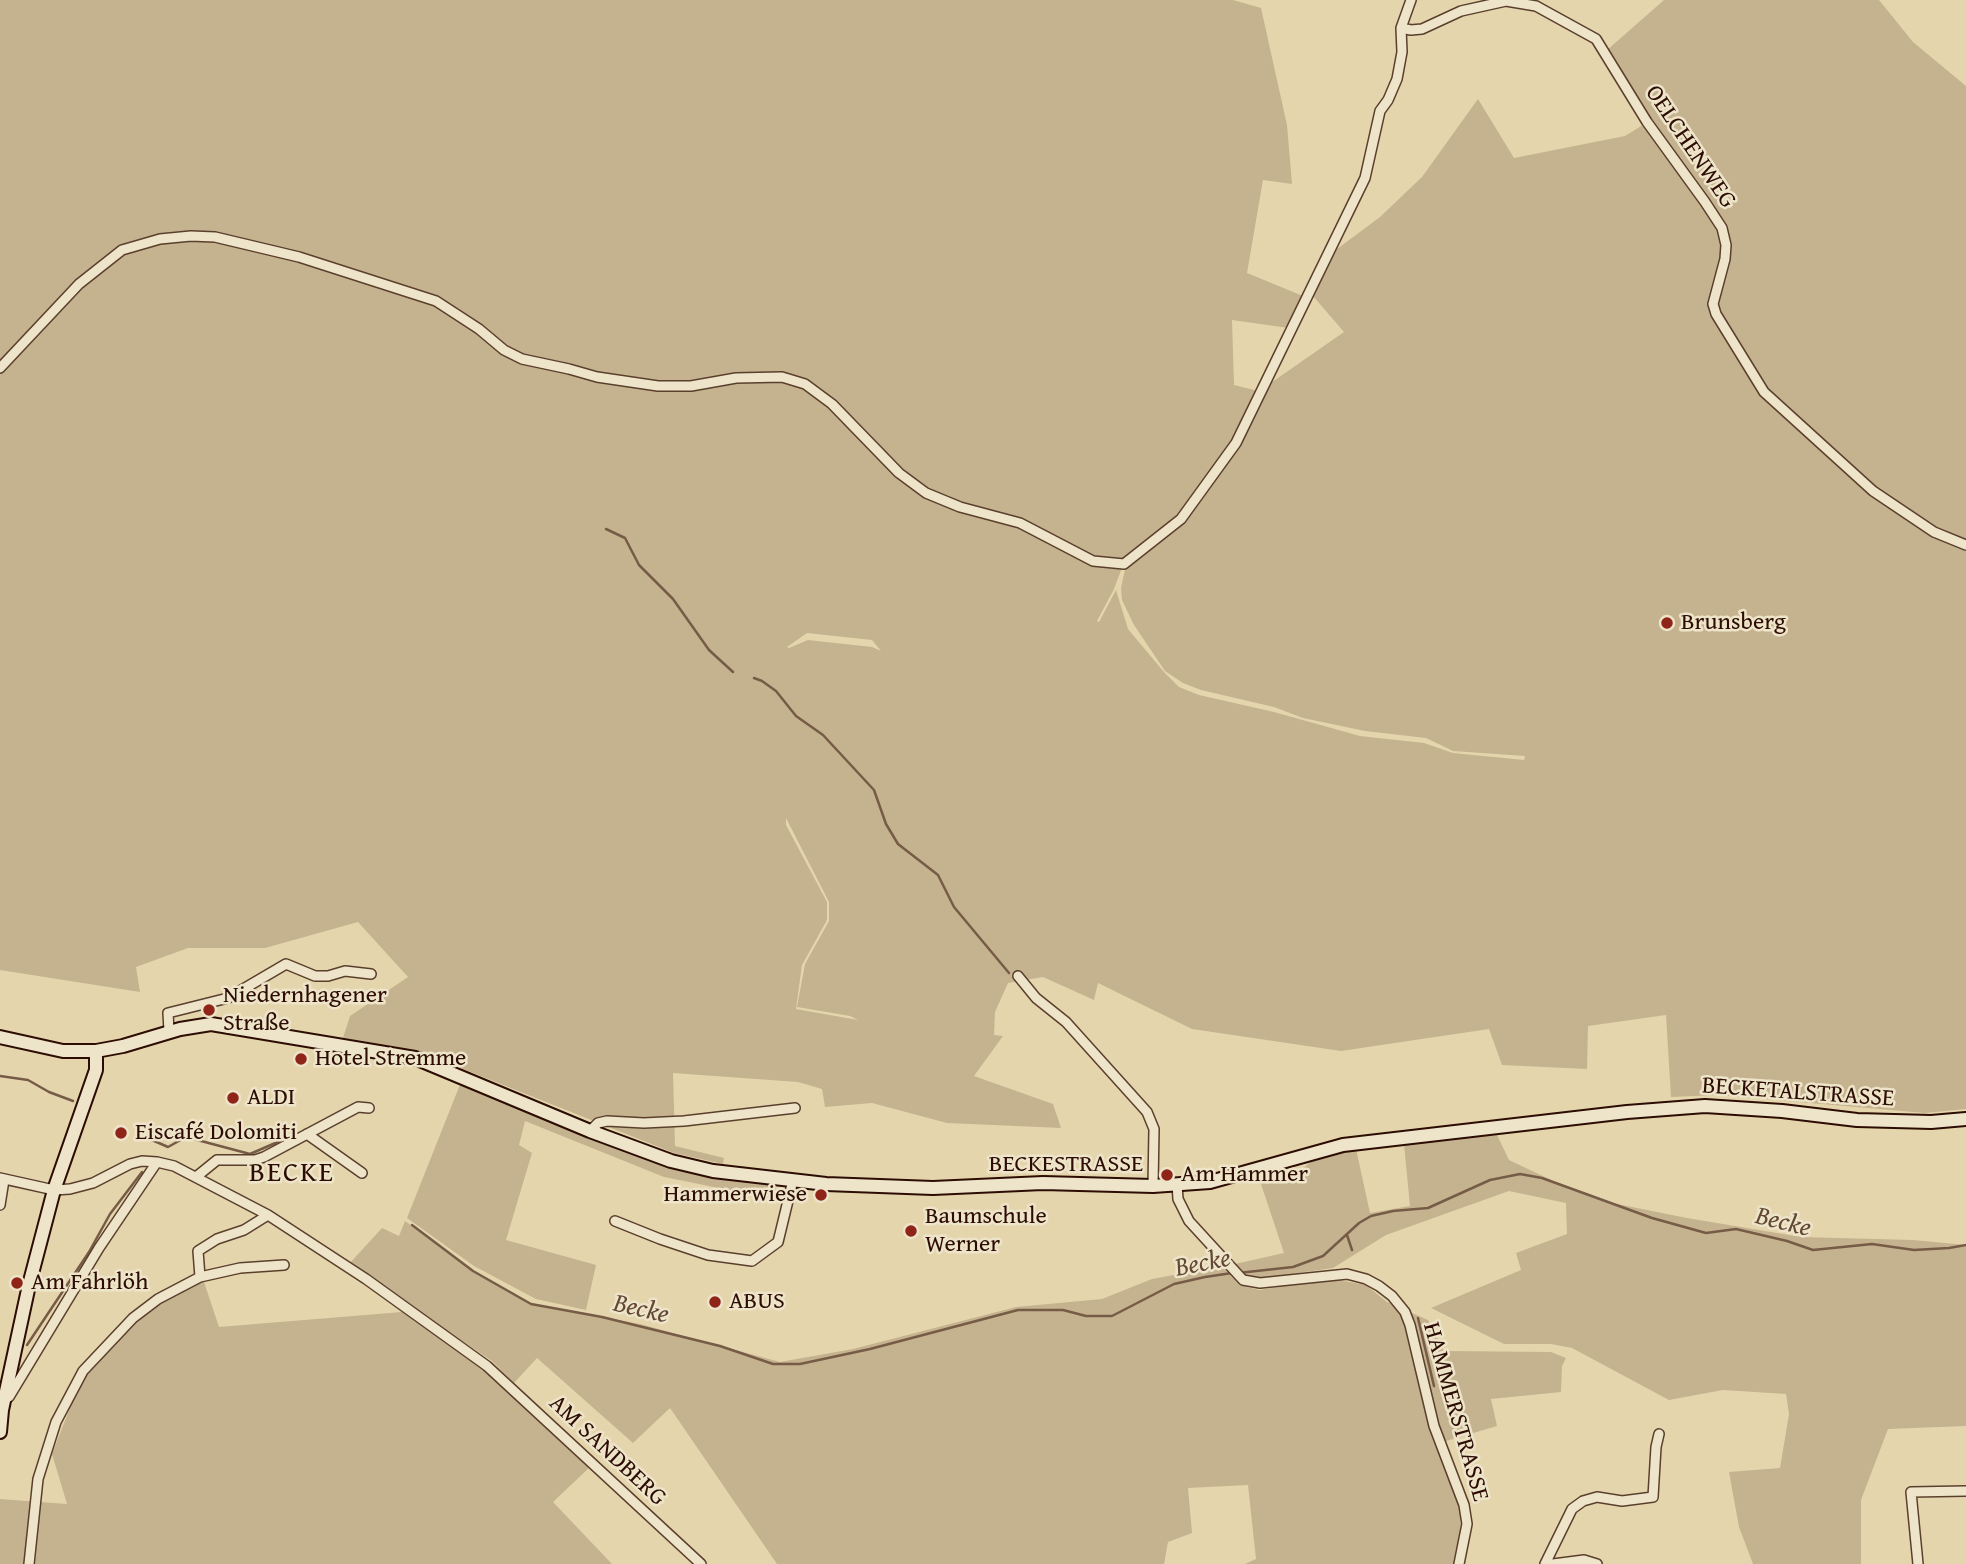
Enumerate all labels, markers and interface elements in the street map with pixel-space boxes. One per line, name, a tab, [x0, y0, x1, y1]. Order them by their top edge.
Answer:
street label: OELCHENWEG	[1638, 80, 1742, 214]
place label: Brunsberg	[1681, 609, 1786, 637]
marker: Brunsberg	[1659, 615, 1675, 631]
place label: Niedernhagener Straße	[223, 982, 387, 1038]
marker: Niedernhagener Straße	[201, 1002, 217, 1018]
place label: Hotel Stremme	[315, 1045, 466, 1073]
marker: Hotel Stremme	[293, 1051, 309, 1067]
street label: BECKETALSTRASSE	[1701, 1072, 1895, 1114]
place label: ALDI	[247, 1084, 295, 1112]
marker: ALDI	[225, 1090, 241, 1106]
place label: Eiscafé Dolomiti	[135, 1119, 297, 1147]
marker: Eiscafé Dolomiti	[113, 1125, 129, 1141]
street label: BECKESTRASSE	[989, 1151, 1143, 1179]
district label: BECKE	[250, 1157, 334, 1191]
place label: Am Hammer	[1181, 1161, 1308, 1189]
marker: Am Hammer	[1159, 1167, 1175, 1183]
place label: Hammerwiese	[664, 1181, 807, 1209]
marker: Hammerwiese	[813, 1187, 829, 1203]
water label: Becke	[1752, 1201, 1814, 1245]
place label: Baumschule Werner	[925, 1203, 1047, 1259]
marker: Baumschule Werner	[903, 1223, 919, 1239]
water label: Becke	[1173, 1243, 1233, 1285]
place label: Am Fahrlöh	[31, 1269, 148, 1297]
marker: Am Fahrlöh	[9, 1275, 25, 1291]
place label: ABUS	[729, 1288, 785, 1316]
water label: Becke	[610, 1289, 672, 1331]
marker: ABUS	[707, 1294, 723, 1310]
street label: HAMMERSTRASSE	[1416, 1319, 1494, 1505]
street label: AM SANDBERG	[542, 1389, 672, 1513]

